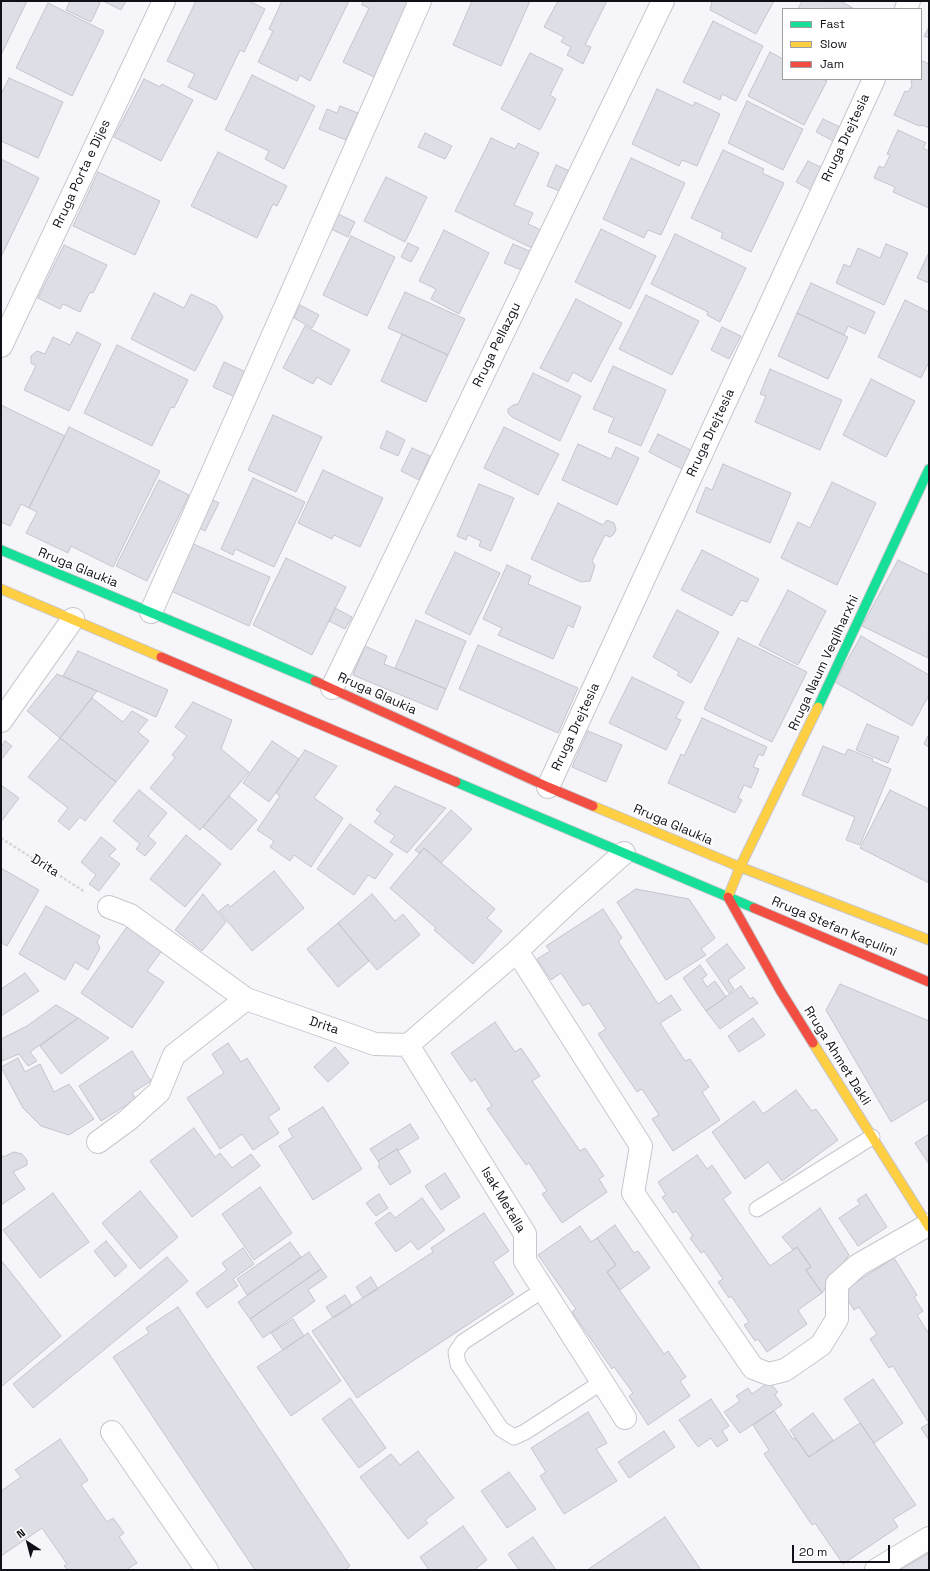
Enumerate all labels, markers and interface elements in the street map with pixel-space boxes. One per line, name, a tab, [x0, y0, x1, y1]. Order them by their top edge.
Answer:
legend	[782, 8, 922, 80]
text: Fast	[820, 16, 845, 32]
text: Slow	[820, 36, 847, 52]
text: Jam	[820, 56, 844, 72]
street label: Rruga Drejtesia	[819, 91, 873, 185]
street label: Rruga Porta e Dijes	[50, 117, 114, 231]
street label: Rruga Pellazgu	[470, 300, 524, 390]
street label: Rruga Drejtesia	[684, 386, 738, 480]
street label: Rruga Glaukia	[36, 545, 120, 591]
street label: Rruga Naum Veqilharxhi	[786, 593, 862, 733]
street label: Rruga Glaukia	[335, 670, 419, 718]
street label: Rruga Drejtesia	[549, 680, 603, 774]
street label: Rruga Glaukia	[631, 801, 715, 849]
street label: Drita	[28, 851, 62, 881]
street label: Rruga Stefan Kaçulini	[769, 894, 899, 960]
street label: Rruga Ahmet Dakli	[800, 1004, 874, 1108]
street label: Drita	[307, 1014, 341, 1038]
street label: Isak Metalla	[477, 1164, 529, 1236]
north arrow	[8, 1523, 48, 1563]
text: N	[14, 1525, 28, 1541]
scale bar	[794, 1537, 892, 1563]
text: 20 m	[799, 1544, 827, 1560]

